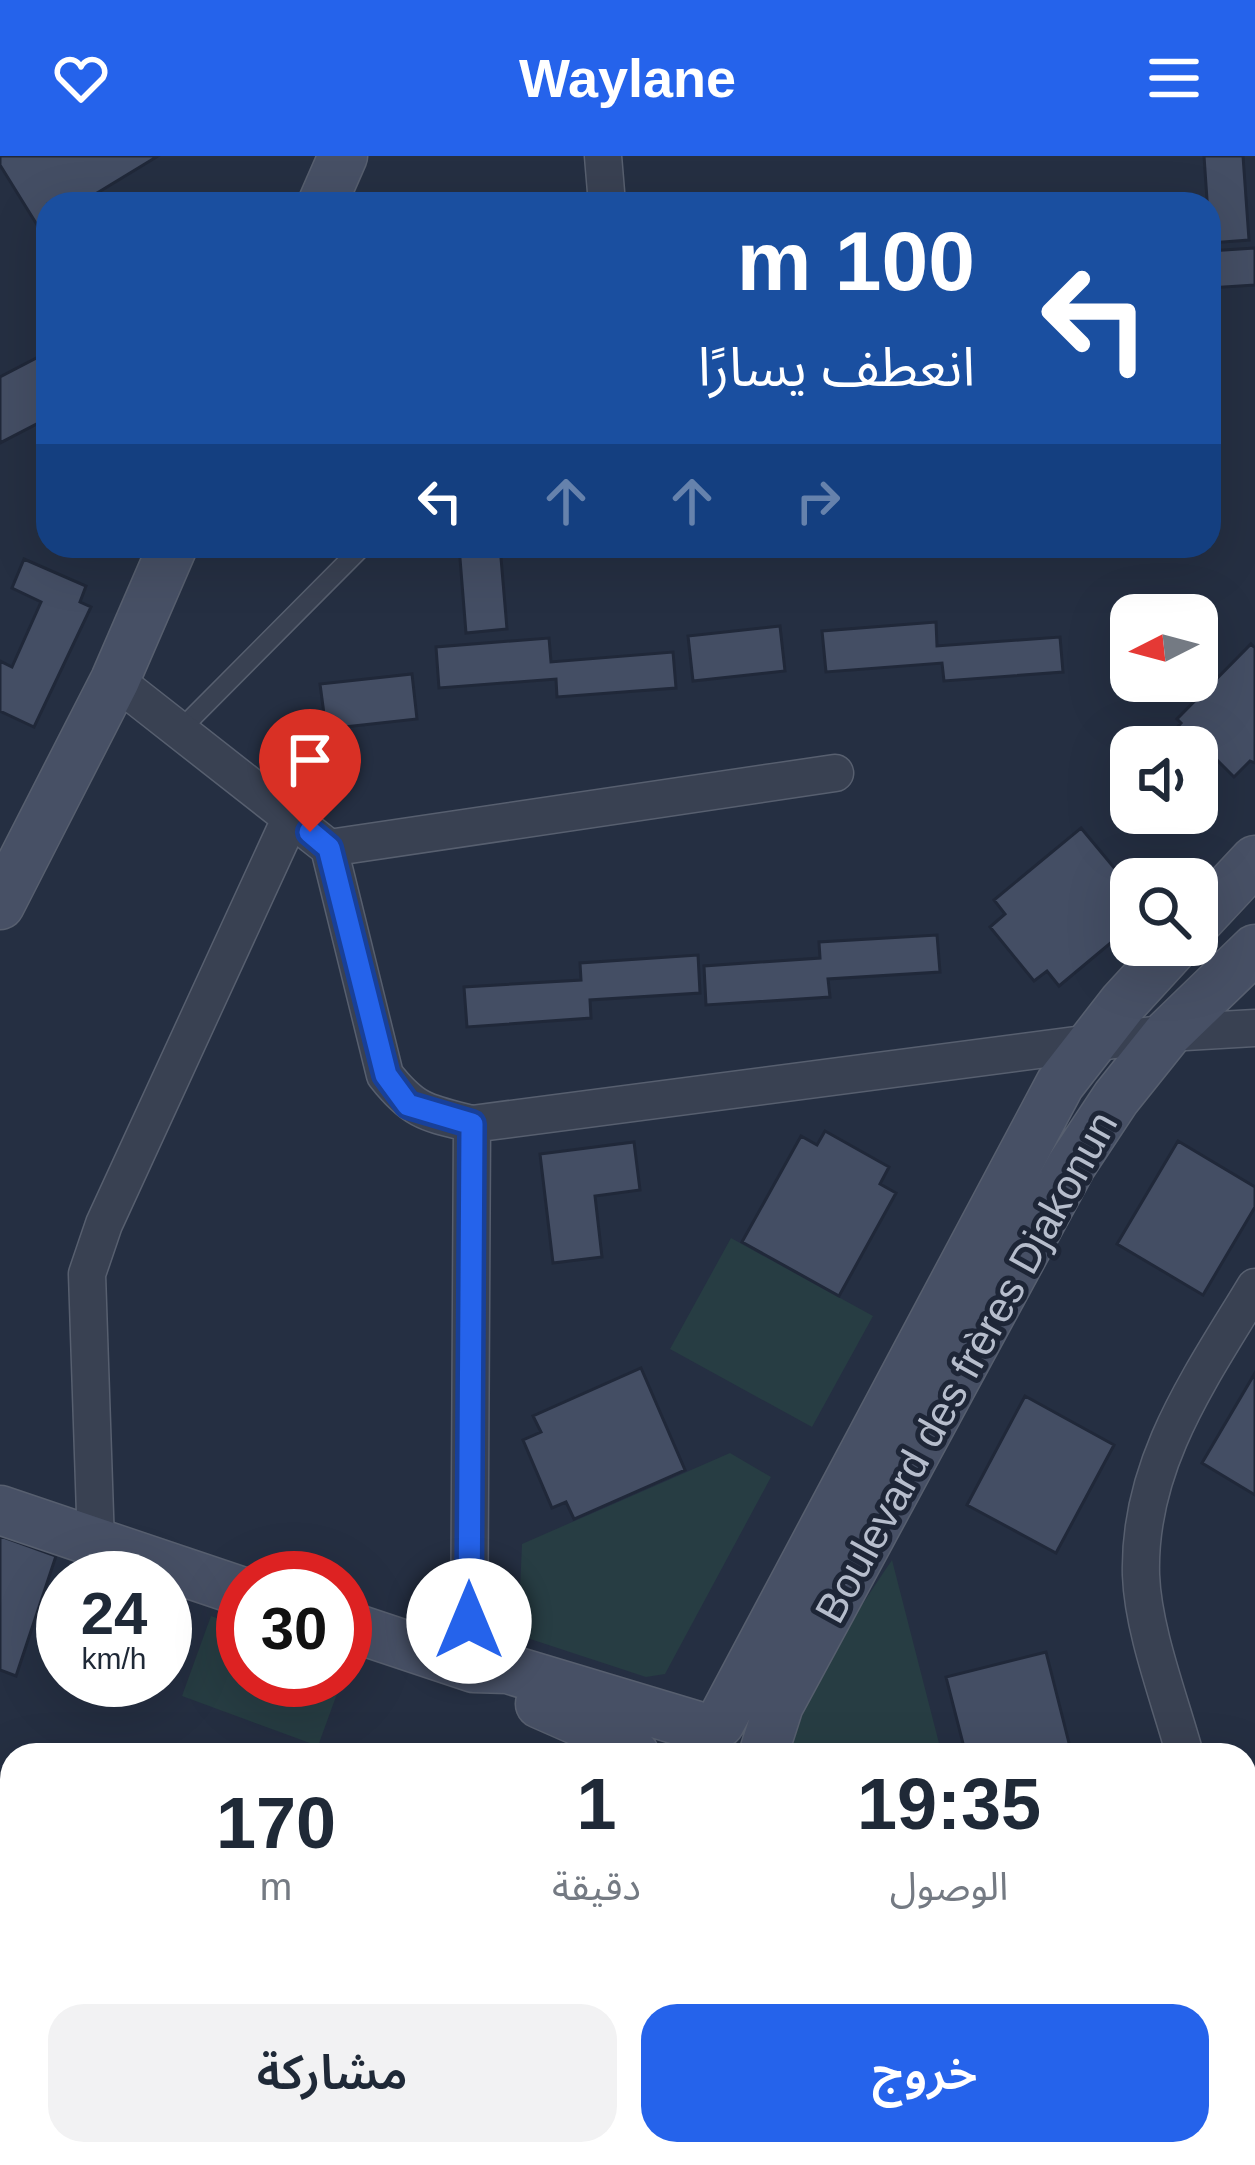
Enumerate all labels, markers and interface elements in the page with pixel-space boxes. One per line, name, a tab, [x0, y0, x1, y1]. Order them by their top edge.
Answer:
icon: heart	[48, 45, 114, 111]
icon: menu	[1141, 45, 1207, 111]
text: Waylane	[519, 48, 736, 108]
text: 100 m	[737, 214, 975, 308]
icon: left	[1017, 240, 1173, 396]
text: انعطف يسارًا	[698, 337, 975, 397]
icon: left	[407, 468, 473, 534]
icon: ahead	[533, 468, 599, 534]
icon: ahead	[659, 468, 725, 534]
icon: right	[785, 468, 851, 534]
north arrow	[1110, 594, 1218, 702]
map controls	[1110, 594, 1218, 966]
pin	[259, 709, 361, 832]
button: sound	[1110, 726, 1218, 834]
icon: arrive	[277, 727, 343, 793]
button: search	[1110, 858, 1218, 966]
street label: Boulevard des frères Djakonun	[806, 1103, 1126, 1631]
speed limit sign: 30	[216, 1551, 372, 1707]
position arrow	[406, 1558, 532, 1684]
text: 24	[81, 1580, 147, 1647]
text: km/h	[81, 1642, 147, 1675]
text: 1	[576, 1764, 617, 1844]
text: 19:35	[857, 1764, 1041, 1844]
text: 170	[216, 1783, 336, 1863]
text: m	[260, 1865, 292, 1908]
text: دقيقة	[552, 1865, 641, 1908]
text: الوصول	[890, 1865, 1008, 1908]
button: مشاركة	[48, 2004, 617, 2142]
button: خروج	[641, 2004, 1209, 2142]

